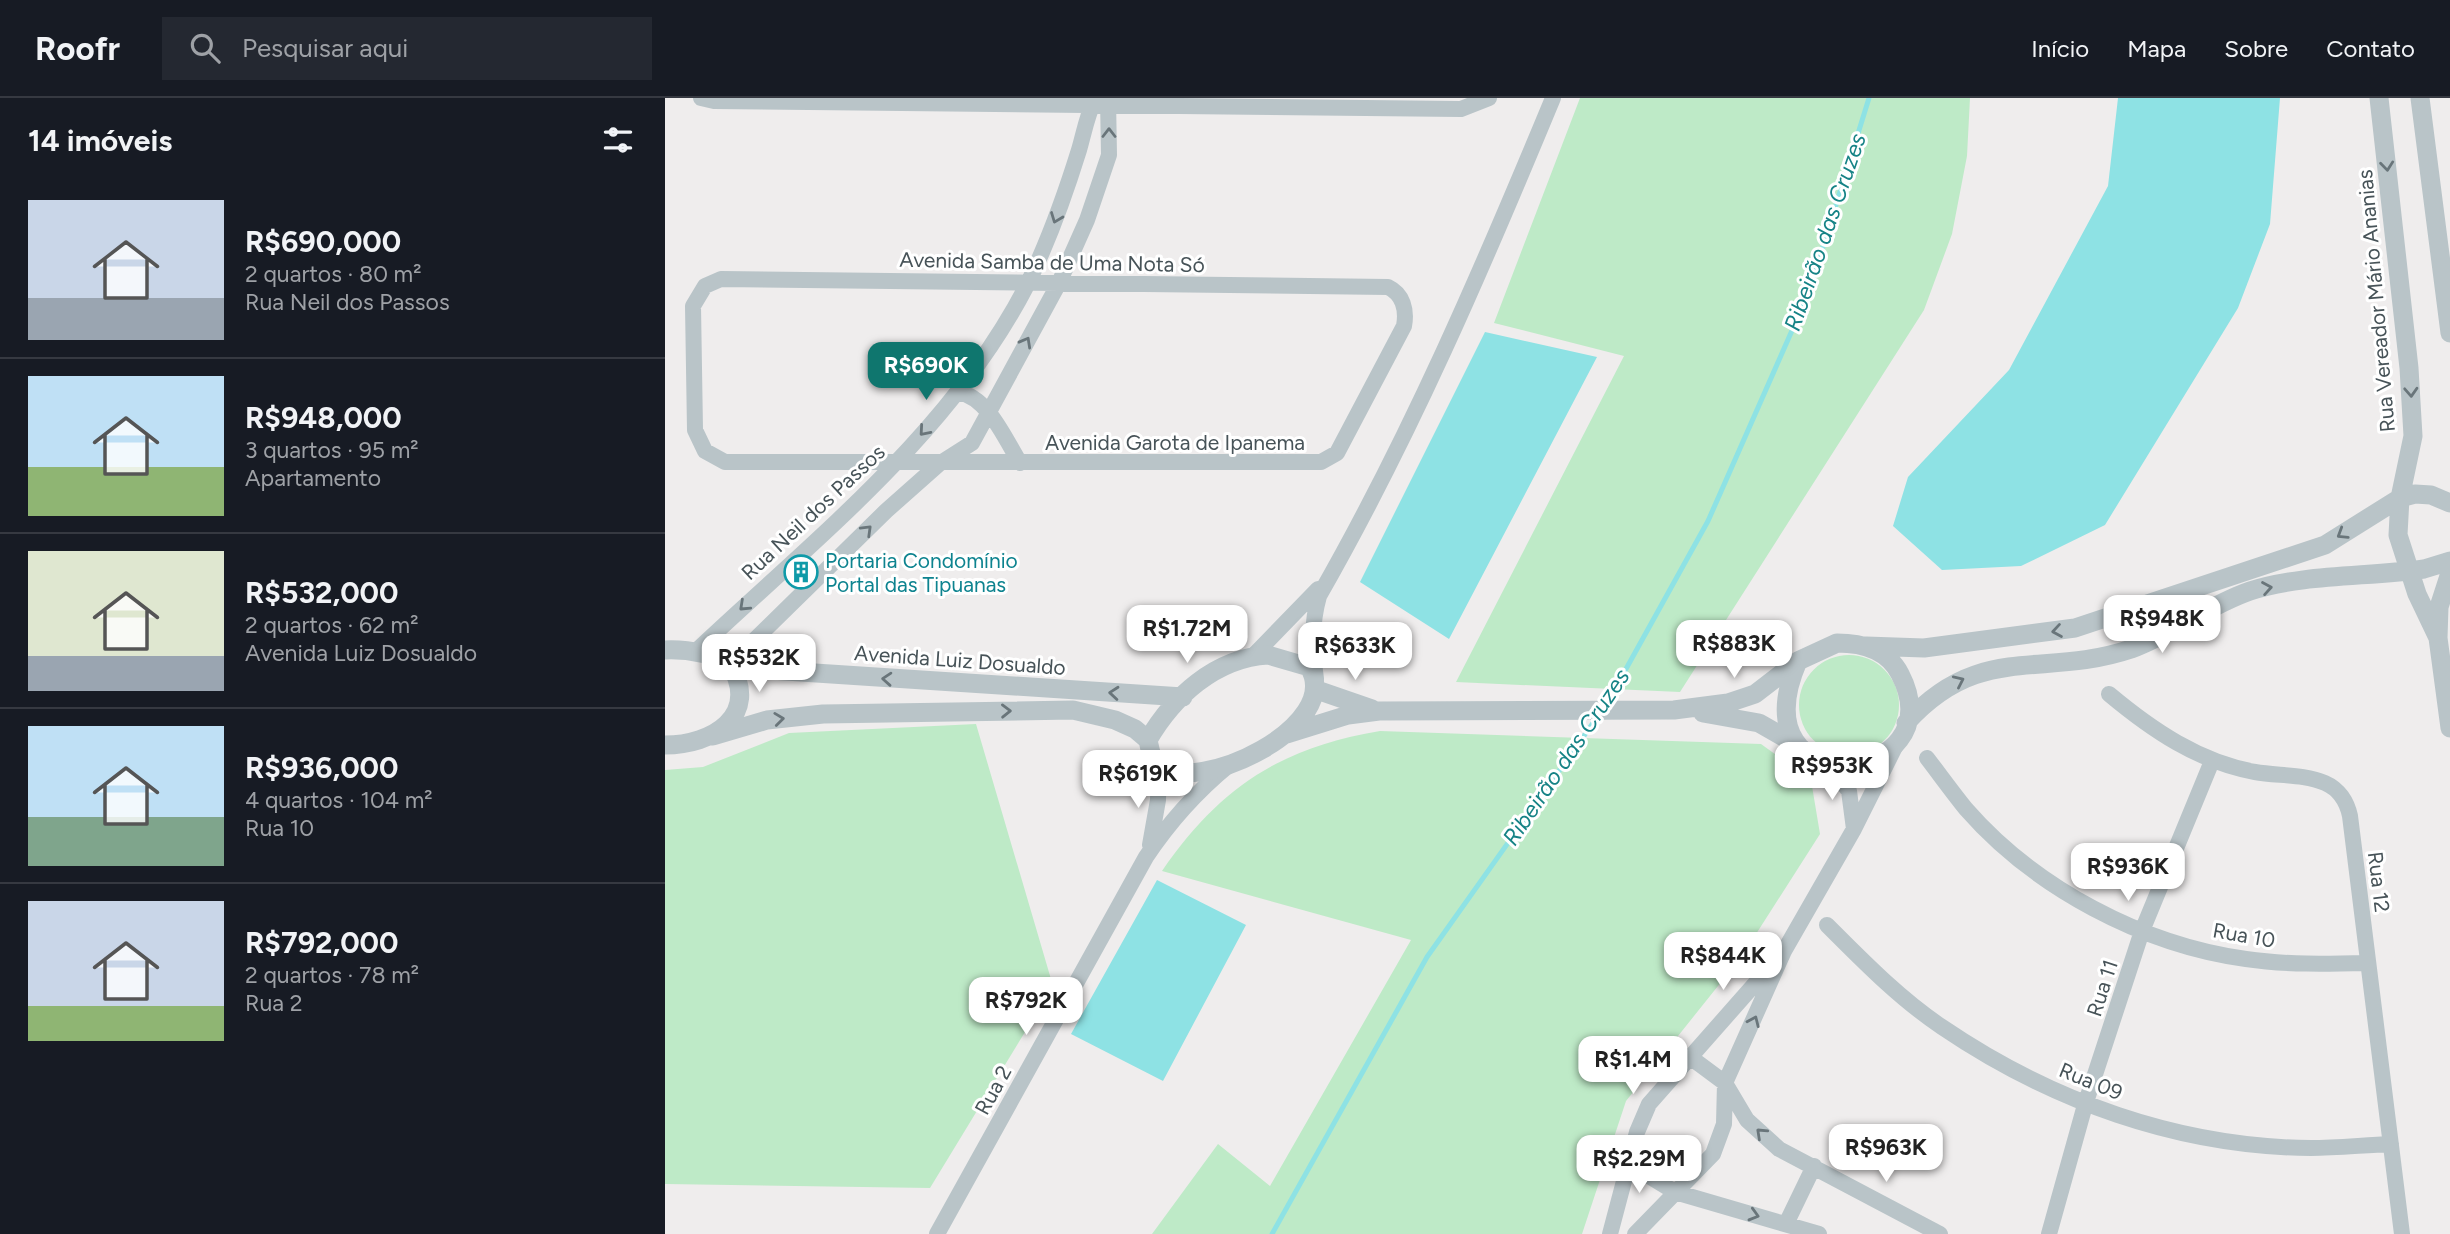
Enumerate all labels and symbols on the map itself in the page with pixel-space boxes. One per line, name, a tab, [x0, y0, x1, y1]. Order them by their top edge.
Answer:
one-way arrow	[1101, 127, 1117, 137]
water label: Ribeirão das Cruzes	[1778, 129, 1872, 334]
one-way arrow	[2379, 160, 2394, 172]
street label: Rua Vereador Mário Ananias	[2352, 169, 2400, 433]
one-way arrow	[1051, 211, 1065, 223]
street label: Avenida Samba de Uma Nota Só	[899, 247, 1205, 277]
one-way arrow	[1018, 337, 1031, 349]
pin: R$690K	[869, 342, 983, 402]
one-way arrow	[2403, 387, 2418, 398]
one-way arrow	[920, 423, 933, 436]
street label: Avenida Garota de Ipanema	[1045, 430, 1305, 455]
street label: Rua Neil dos Passos	[736, 439, 890, 585]
one-way arrow	[858, 526, 871, 539]
one-way arrow	[2336, 526, 2349, 539]
place label: Portaria Condomínio Portal das Tipuanas	[825, 548, 1018, 597]
building icon: Portaria Condomínio Portal das Tipuanas	[782, 553, 820, 591]
one-way arrow	[2261, 581, 2273, 596]
pin: R$948K	[2105, 596, 2219, 655]
one-way arrow	[739, 598, 752, 611]
pin: R$1.72M	[1122, 606, 1252, 665]
pin: R$883K	[1677, 620, 1791, 680]
pin: R$633K	[1298, 622, 1412, 682]
one-way arrow	[2051, 623, 2063, 638]
pin: R$532K	[702, 634, 816, 694]
street label: Avenida Luiz Dosualdo	[853, 640, 1067, 680]
water label: Ribeirão das Cruzes	[1497, 663, 1636, 851]
one-way arrow	[882, 671, 893, 686]
one-way arrow	[1952, 675, 1964, 689]
one-way arrow	[1109, 686, 1120, 701]
one-way arrow	[1001, 703, 1012, 719]
one-way arrow	[773, 711, 785, 726]
pin: R$953K	[1775, 742, 1889, 802]
pin: R$619K	[1081, 750, 1195, 810]
pin: R$936K	[2071, 844, 2185, 903]
street label: Rua 12	[2363, 850, 2395, 914]
street label: Rua 10	[2211, 917, 2277, 953]
pin: R$844K	[1666, 932, 1780, 992]
street label: Rua 11	[2081, 957, 2123, 1019]
pin: R$792K	[969, 978, 1083, 1037]
one-way arrow	[1746, 1016, 1760, 1028]
pin: R$1.4M	[1576, 1037, 1690, 1096]
street label: Rua 09	[2056, 1057, 2126, 1105]
street label: Rua 2	[969, 1061, 1017, 1119]
pin: R$963K	[1829, 1124, 1943, 1184]
one-way arrow	[1756, 1129, 1769, 1142]
pin: R$2.29M	[1574, 1136, 1704, 1195]
one-way arrow	[1747, 1206, 1759, 1221]

